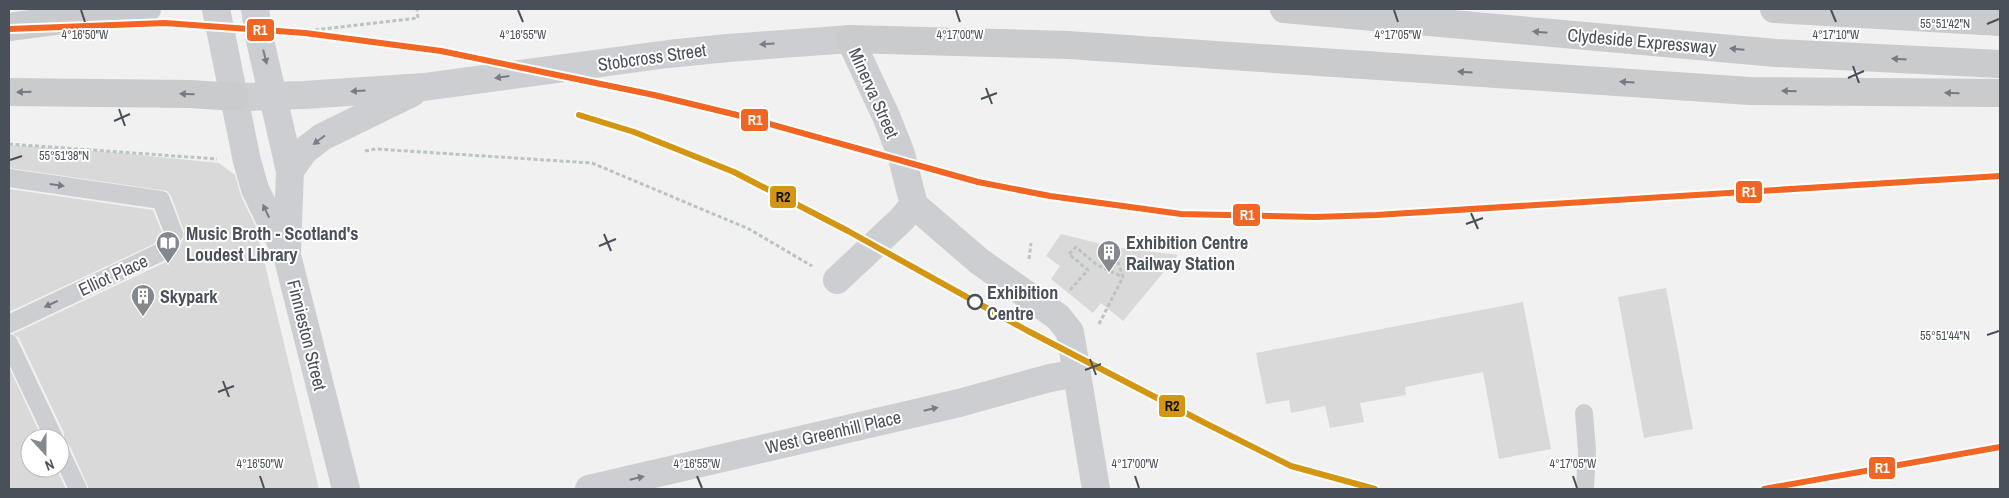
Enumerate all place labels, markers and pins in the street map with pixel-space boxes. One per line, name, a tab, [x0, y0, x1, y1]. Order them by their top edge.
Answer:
place label: Music Broth - Scotland's Loudest Library	[186, 221, 358, 267]
library icon: Music Broth - Scotland's Loudest Library	[155, 230, 181, 264]
place label: Exhibition Centre Railway Station	[1126, 230, 1248, 276]
building icon: Exhibition Centre Railway Station	[1096, 239, 1122, 273]
place label: Exhibition Centre	[987, 280, 1058, 326]
building icon: Skypark	[130, 283, 156, 317]
place label: Skypark	[160, 284, 218, 309]
marker: Exhibition Centre	[967, 294, 983, 310]

